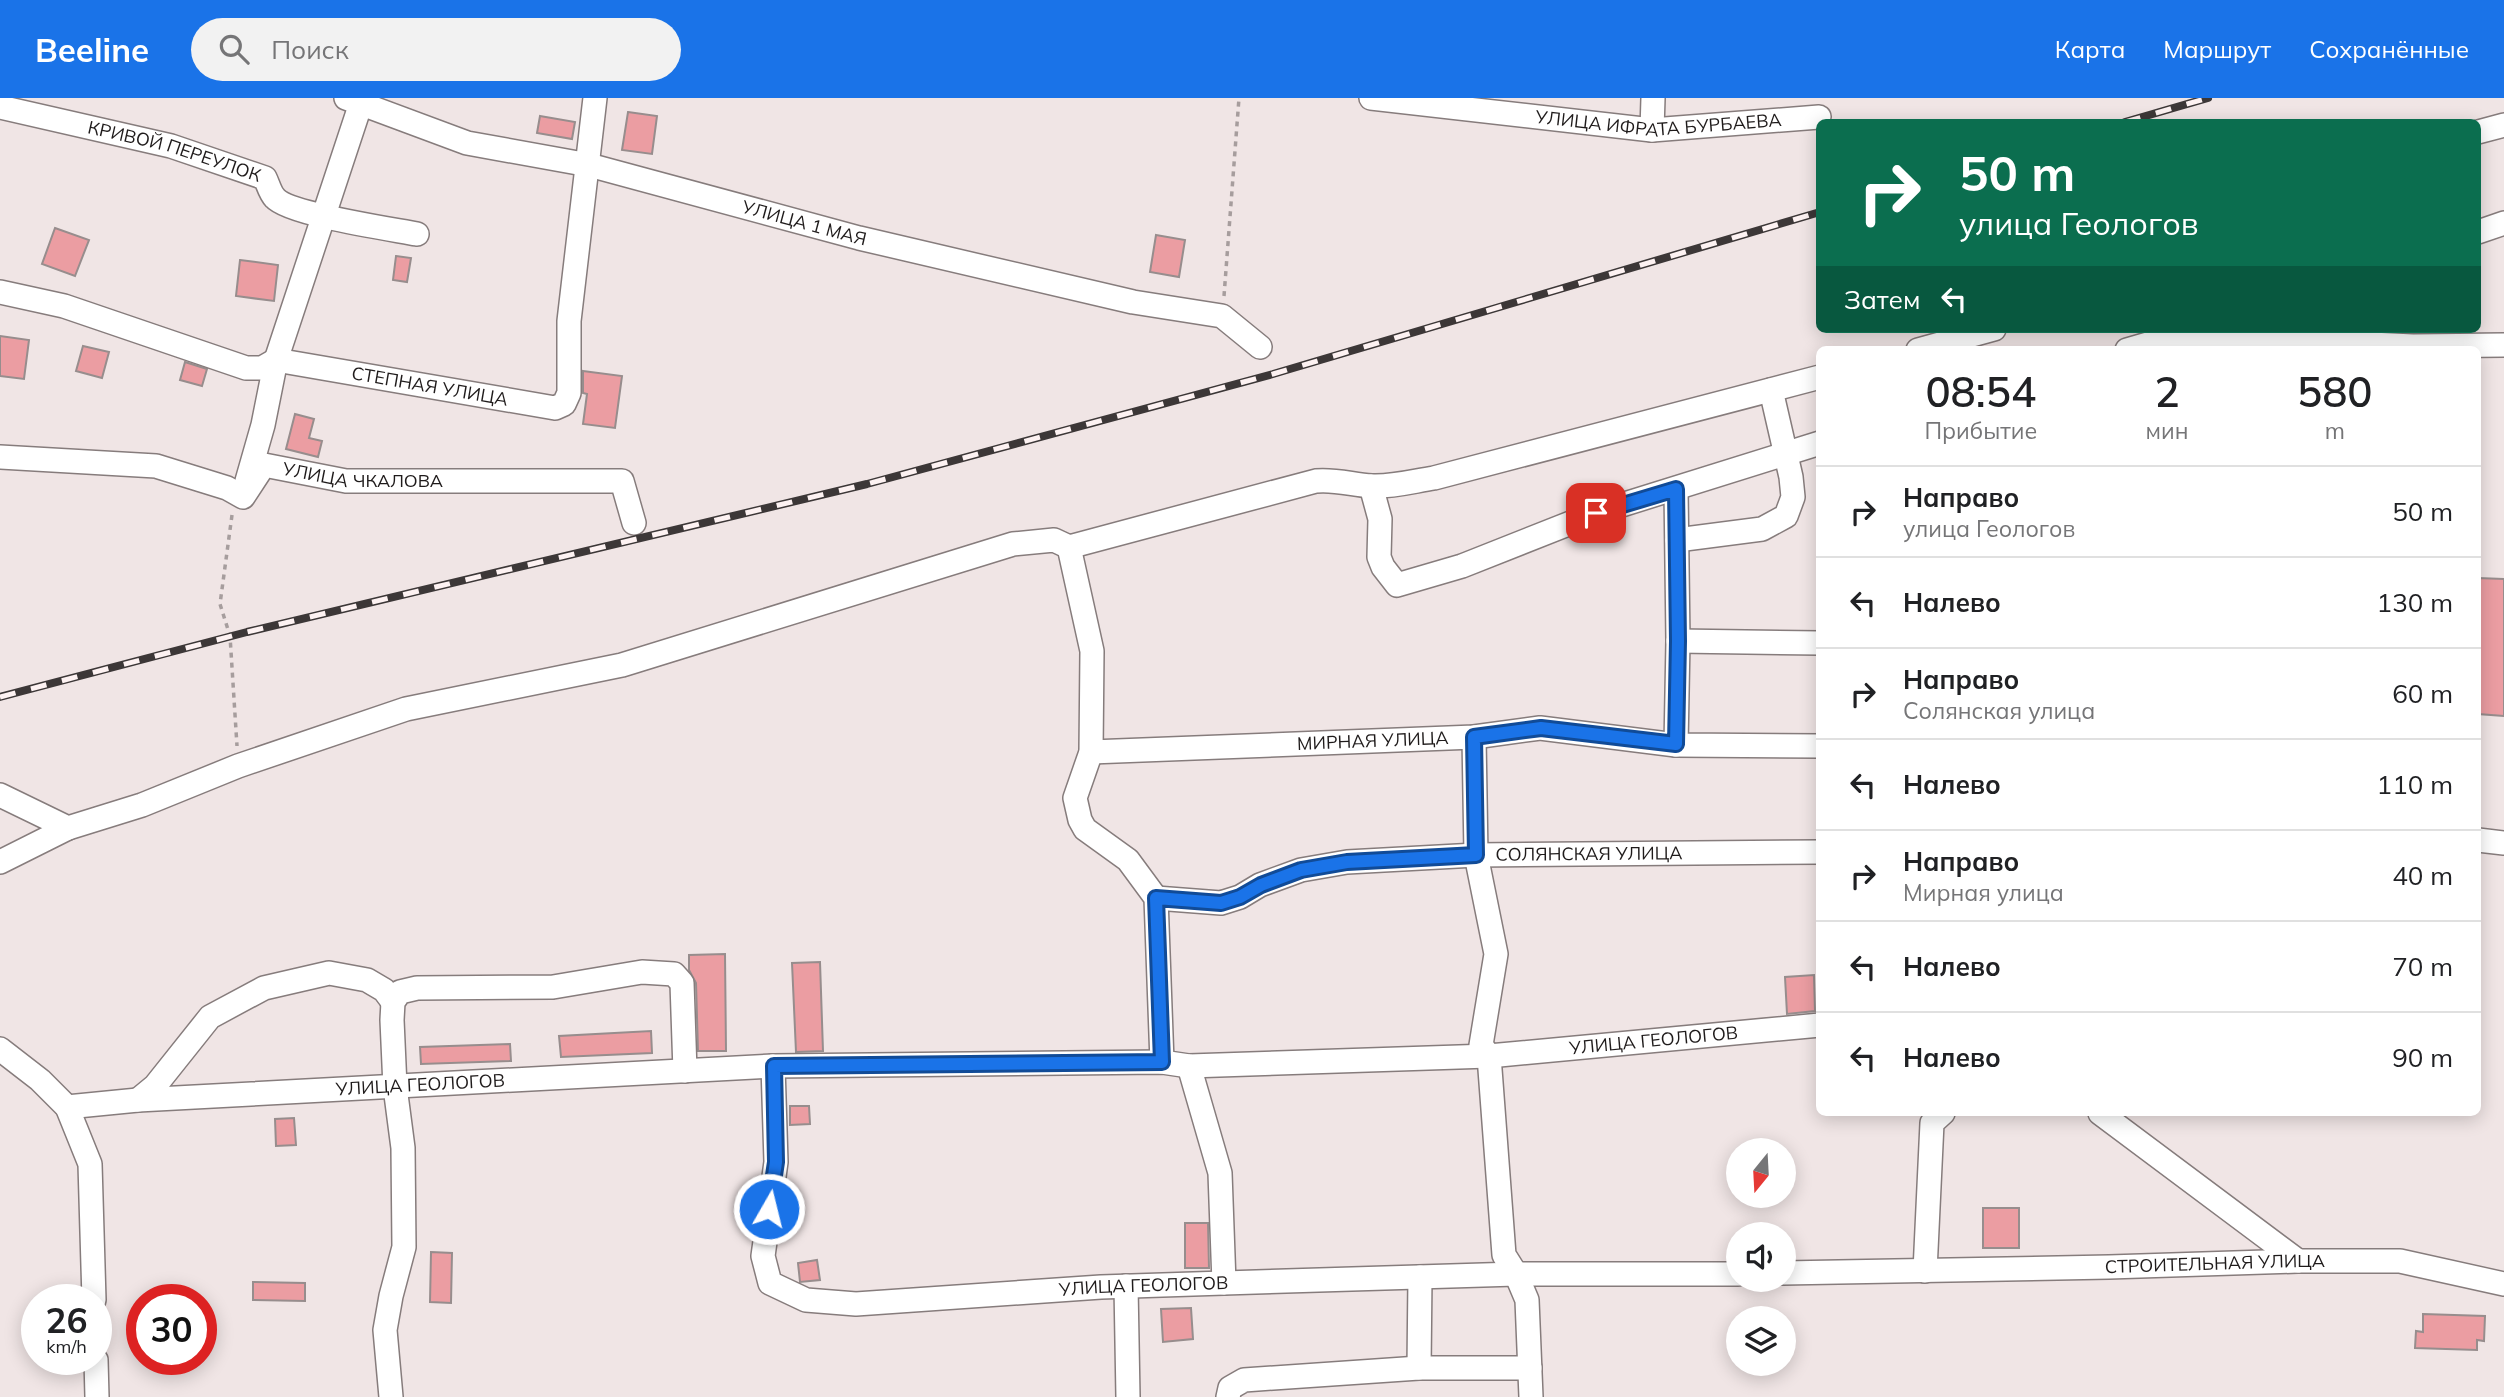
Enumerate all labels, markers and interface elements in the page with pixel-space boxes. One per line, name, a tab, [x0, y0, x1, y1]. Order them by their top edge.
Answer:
search box	[191, 18, 681, 81]
text: Beeline	[35, 29, 149, 70]
icon: search	[215, 30, 253, 68]
text: Поиск	[271, 33, 349, 66]
text: Карта	[2055, 34, 2125, 64]
text: Маршрут	[2163, 34, 2271, 64]
text: Сохранённые	[2309, 34, 2469, 64]
street label: УЛИЦА ИФРАТА БУРБАЕВА	[1533, 105, 1782, 142]
street label: КРИВОЙ ПЕРЕУЛОК	[86, 115, 264, 187]
text: 50 m	[1959, 142, 2075, 203]
icon: right	[1844, 147, 1935, 238]
street label: УЛИЦА 1 МАЯ	[739, 195, 869, 250]
text: улица Геологов	[1959, 203, 2199, 243]
icon: left	[1935, 280, 1973, 318]
text: Затем	[1844, 283, 1921, 316]
street label: СТЕПНАЯ УЛИЦА	[350, 361, 510, 411]
text: 08:54	[1925, 365, 2036, 418]
text: 2	[2154, 365, 2180, 418]
text: 580	[2297, 365, 2373, 418]
text: Прибытие	[1924, 416, 2037, 445]
text: мин	[2146, 416, 2189, 445]
text: m	[2325, 416, 2345, 445]
street label: УЛИЦА ЧКАЛОВА	[280, 457, 443, 492]
text: Направо	[1903, 481, 2019, 514]
pin	[1566, 483, 1626, 543]
icon: right	[1844, 493, 1882, 531]
icon: arrive	[1577, 494, 1615, 532]
text: 50 m	[2392, 495, 2453, 528]
text: улица Геологов	[1903, 514, 2075, 543]
icon: left	[1844, 584, 1882, 622]
text: Налево	[1903, 586, 2001, 619]
text: 130 m	[2377, 586, 2453, 619]
text: Направо	[1903, 663, 2019, 696]
icon: right	[1844, 675, 1882, 713]
text: 60 m	[2392, 677, 2453, 710]
text: Солянская улица	[1903, 696, 2095, 725]
street label: МИРНАЯ УЛИЦА	[1297, 726, 1449, 755]
icon: left	[1844, 766, 1882, 804]
text: Налево	[1903, 768, 2001, 801]
text: 110 m	[2377, 768, 2453, 801]
street label: СОЛЯНСКАЯ УЛИЦА	[1495, 841, 1683, 866]
text: Направо	[1903, 845, 2019, 878]
icon: right	[1844, 857, 1882, 895]
text: 40 m	[2392, 859, 2453, 892]
text: Мирная улица	[1903, 878, 2064, 907]
icon: left	[1844, 948, 1882, 986]
text: Налево	[1903, 950, 2001, 983]
text: 70 m	[2392, 950, 2453, 983]
street label: УЛИЦА ГЕОЛОГОВ	[1567, 1021, 1739, 1060]
icon: left	[1844, 1039, 1882, 1077]
text: Налево	[1903, 1041, 2001, 1074]
text: 90 m	[2392, 1041, 2453, 1074]
street label: УЛИЦА ГЕОЛОГОВ	[334, 1068, 506, 1100]
north arrow	[1726, 1138, 1796, 1208]
map controls	[1726, 1138, 1796, 1376]
position arrow	[732, 1172, 806, 1246]
button: sound	[1726, 1222, 1796, 1292]
street label: СТРОИТЕЛЬНАЯ УЛИЦА	[2104, 1249, 2325, 1278]
street label: УЛИЦА ГЕОЛОГОВ	[1057, 1271, 1229, 1301]
speed limit sign: 30	[126, 1284, 217, 1375]
text: 26	[45, 1298, 88, 1342]
button: layers	[1726, 1306, 1796, 1376]
text: km/h	[46, 1335, 87, 1358]

